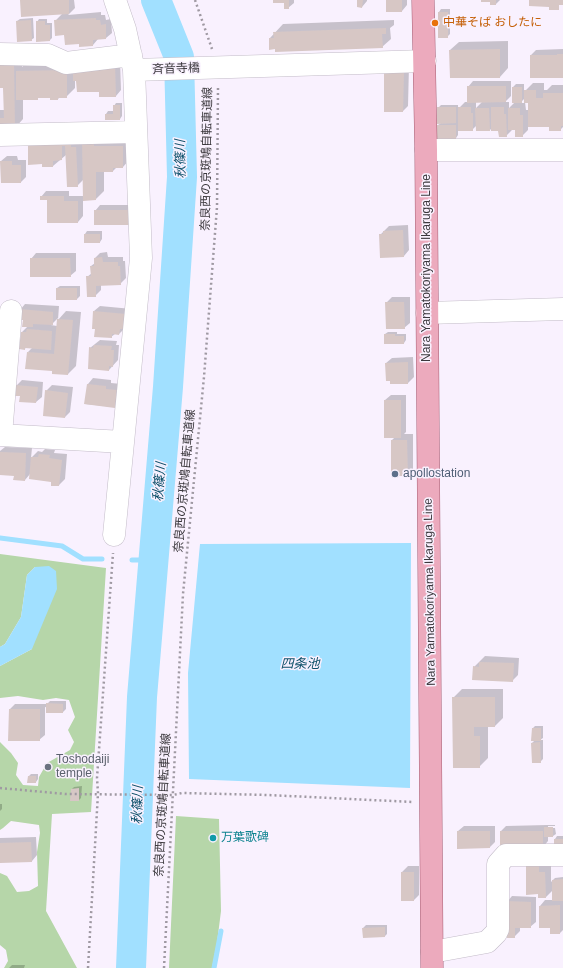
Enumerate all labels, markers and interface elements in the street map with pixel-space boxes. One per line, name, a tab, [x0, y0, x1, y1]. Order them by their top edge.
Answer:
place label: 中華そば おしたに	[443, 16, 542, 30]
marker: 中華そば おしたに	[430, 18, 440, 28]
street label: 斉音寺橋	[152, 61, 200, 77]
street label: 奈良西の京斑鳩自転車道線	[199, 87, 215, 231]
water label: 秋篠川	[173, 139, 189, 179]
street label: Nara Yamatokoriyama Ikaruga Line	[420, 174, 434, 362]
street label: 奈良西の京斑鳩自転車道線	[172, 409, 198, 553]
water label: 秋篠川	[151, 462, 169, 502]
place label: apollostation	[403, 467, 470, 481]
marker: apollostation	[390, 469, 400, 479]
street label: Nara Yamatokoriyama Ikaruga Line	[421, 498, 439, 686]
water label: 四条池	[281, 656, 319, 672]
street label: 奈良西の京斑鳩自転車道線	[152, 733, 174, 877]
place label: Toshodaiji temple	[56, 753, 109, 781]
marker: Toshodaiji temple	[43, 762, 53, 772]
water label: 秋篠川	[130, 785, 146, 825]
place label: 万葉歌碑	[221, 831, 269, 845]
marker: 万葉歌碑	[208, 833, 218, 843]

